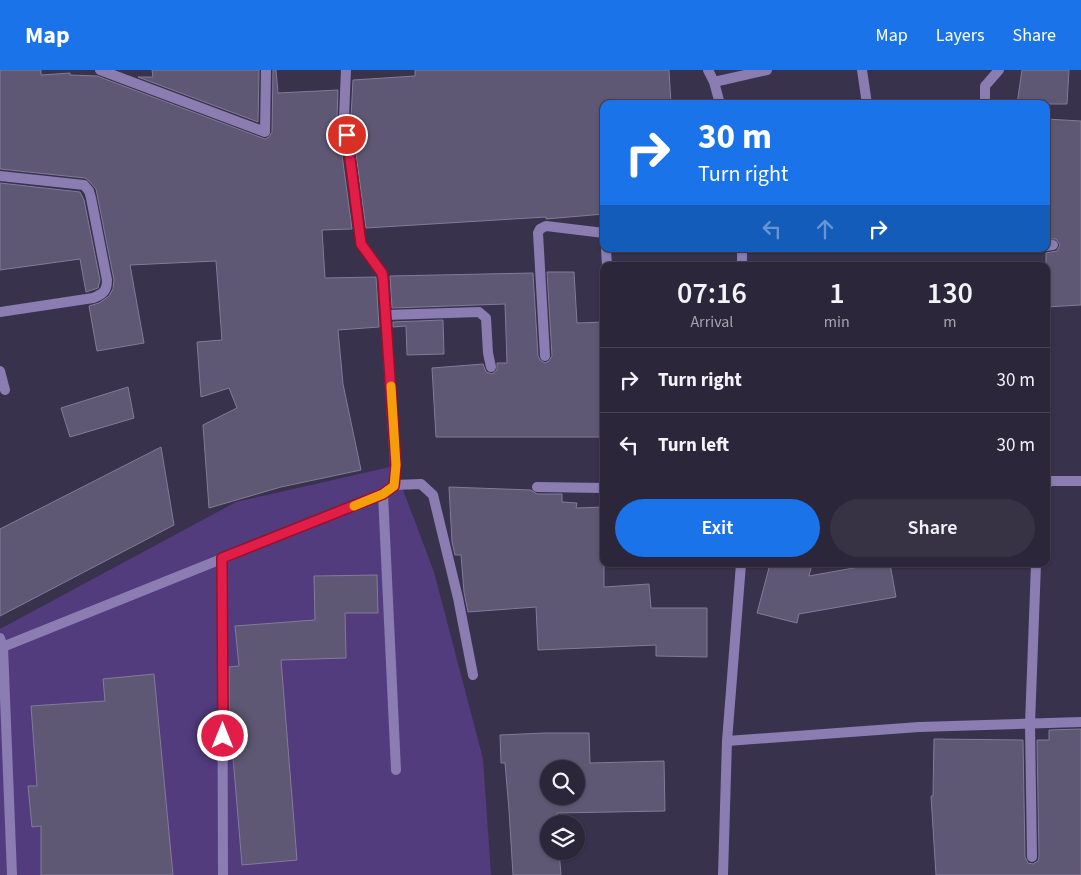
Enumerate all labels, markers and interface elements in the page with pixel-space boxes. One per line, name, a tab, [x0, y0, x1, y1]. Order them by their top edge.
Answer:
text: Map	[25, 18, 70, 53]
text: Map	[876, 23, 908, 48]
text: Layers	[936, 23, 985, 48]
text: Share	[1013, 23, 1056, 48]
text: 30 m	[698, 112, 772, 162]
pin	[326, 114, 368, 156]
icon: right	[615, 120, 680, 185]
icon: arrive	[333, 121, 361, 149]
text: Turn right	[698, 158, 788, 190]
icon: left	[758, 215, 786, 243]
icon: ahead	[811, 215, 839, 243]
icon: right	[864, 215, 892, 243]
text: 07:16	[677, 272, 747, 315]
text: 1	[829, 272, 845, 315]
text: 130	[927, 272, 973, 315]
text: Arrival	[690, 311, 733, 333]
text: min	[824, 311, 850, 333]
text: m	[943, 311, 957, 333]
icon: right	[615, 366, 643, 394]
text: Turn right	[658, 367, 742, 394]
text: 30 m	[997, 367, 1035, 394]
icon: left	[615, 431, 643, 459]
text: Turn left	[658, 432, 729, 459]
text: 30 m	[997, 432, 1035, 459]
button: Exit	[615, 499, 820, 557]
button: Share	[830, 499, 1035, 557]
position arrow	[196, 709, 248, 761]
map controls	[540, 760, 585, 860]
button: search	[540, 760, 585, 805]
button: layers	[540, 815, 585, 860]

